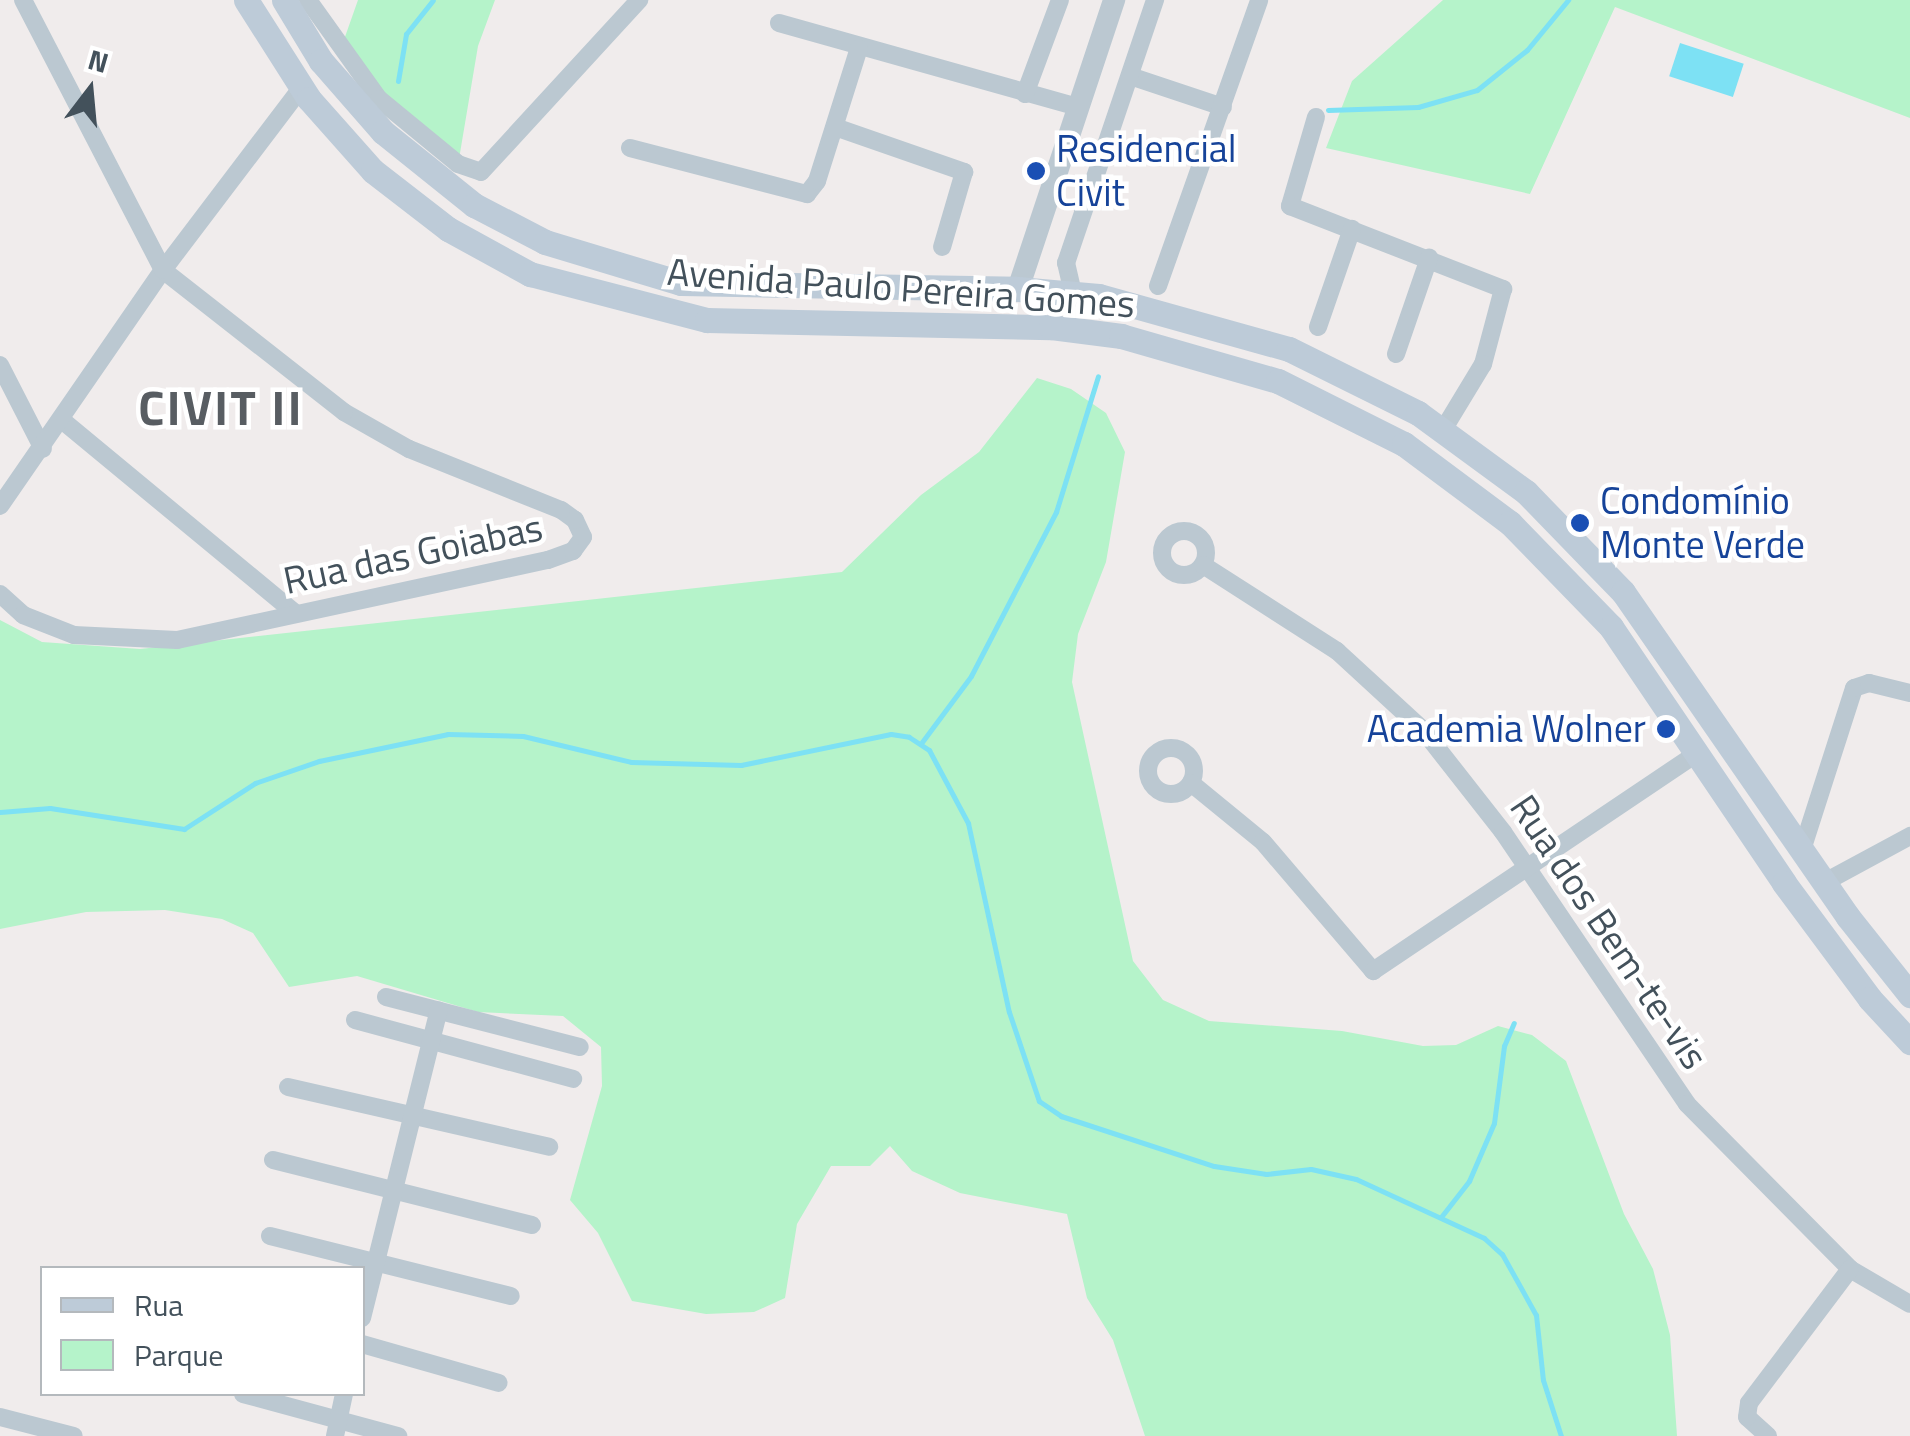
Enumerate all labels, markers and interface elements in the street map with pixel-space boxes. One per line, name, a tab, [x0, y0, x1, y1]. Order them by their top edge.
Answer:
text: N	[83, 37, 114, 84]
north arrow	[40, 40, 140, 140]
place label: Residencial Civit	[1056, 126, 1237, 215]
marker: Residencial Civit	[1025, 160, 1047, 182]
street label: Avenida Paulo Pereira Gomes	[666, 249, 1136, 327]
district label: CIVIT II	[138, 379, 304, 437]
place label: Condomínio Monte Verde	[1600, 478, 1805, 568]
street label: Rua das Goiabas	[279, 504, 547, 604]
marker: Condomínio Monte Verde	[1569, 512, 1591, 534]
place label: Academia Wolner	[1367, 706, 1646, 752]
marker: Academia Wolner	[1655, 718, 1677, 740]
street label: Rua dos Bem-te-vis	[1501, 786, 1717, 1078]
legend	[40, 1266, 365, 1396]
text: Rua	[134, 1282, 183, 1328]
text: Parque	[134, 1332, 224, 1378]

